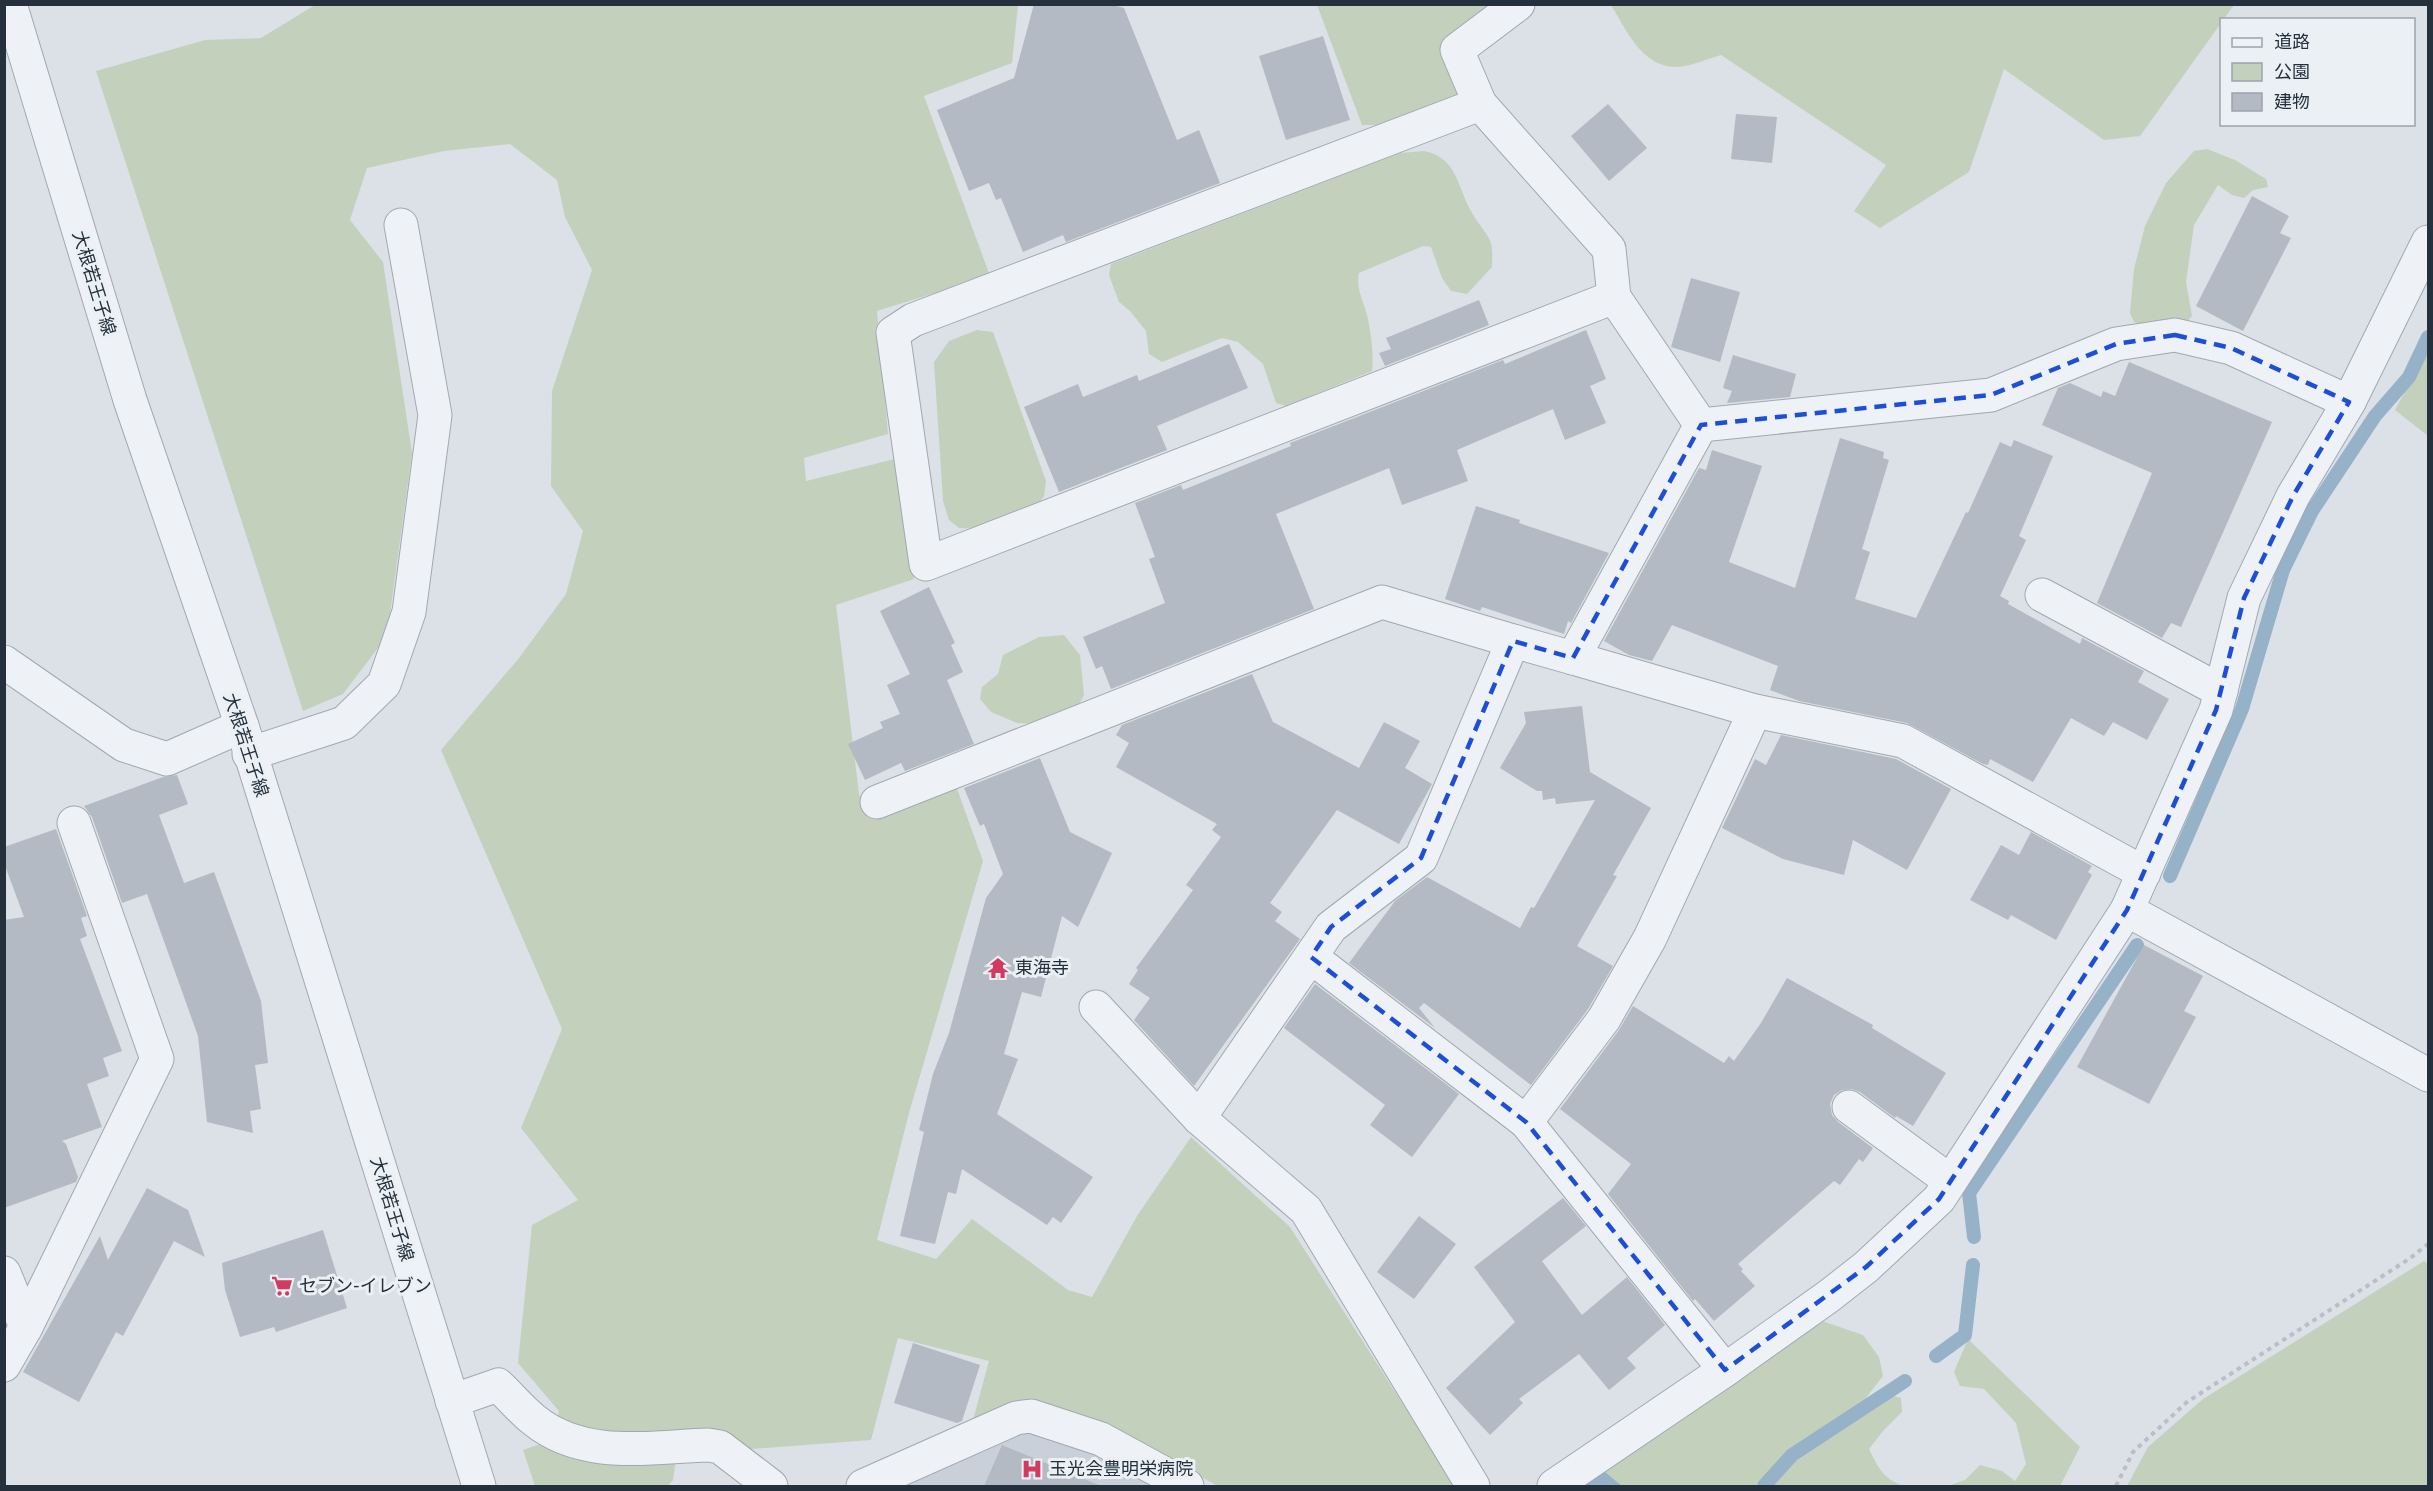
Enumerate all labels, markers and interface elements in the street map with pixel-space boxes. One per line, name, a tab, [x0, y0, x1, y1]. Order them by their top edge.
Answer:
legend	[2220, 18, 2415, 126]
text: 道路	[2274, 31, 2310, 53]
text: 公園	[2274, 61, 2310, 83]
text: 建物	[2274, 91, 2310, 113]
street label: 大根若王子線	[68, 228, 120, 338]
street label: 大根若王子線	[219, 690, 273, 800]
temple icon: 東海寺	[986, 956, 1010, 980]
place label: 東海寺	[1015, 957, 1069, 979]
street label: 大根若王子線	[366, 1154, 418, 1264]
supermarket icon: セブン-イレブン	[270, 1274, 294, 1298]
place label: セブン-イレブン	[299, 1275, 432, 1297]
hospital icon: 玉光会豊明栄病院	[1020, 1457, 1044, 1481]
place label: 玉光会豊明栄病院	[1049, 1458, 1193, 1480]

